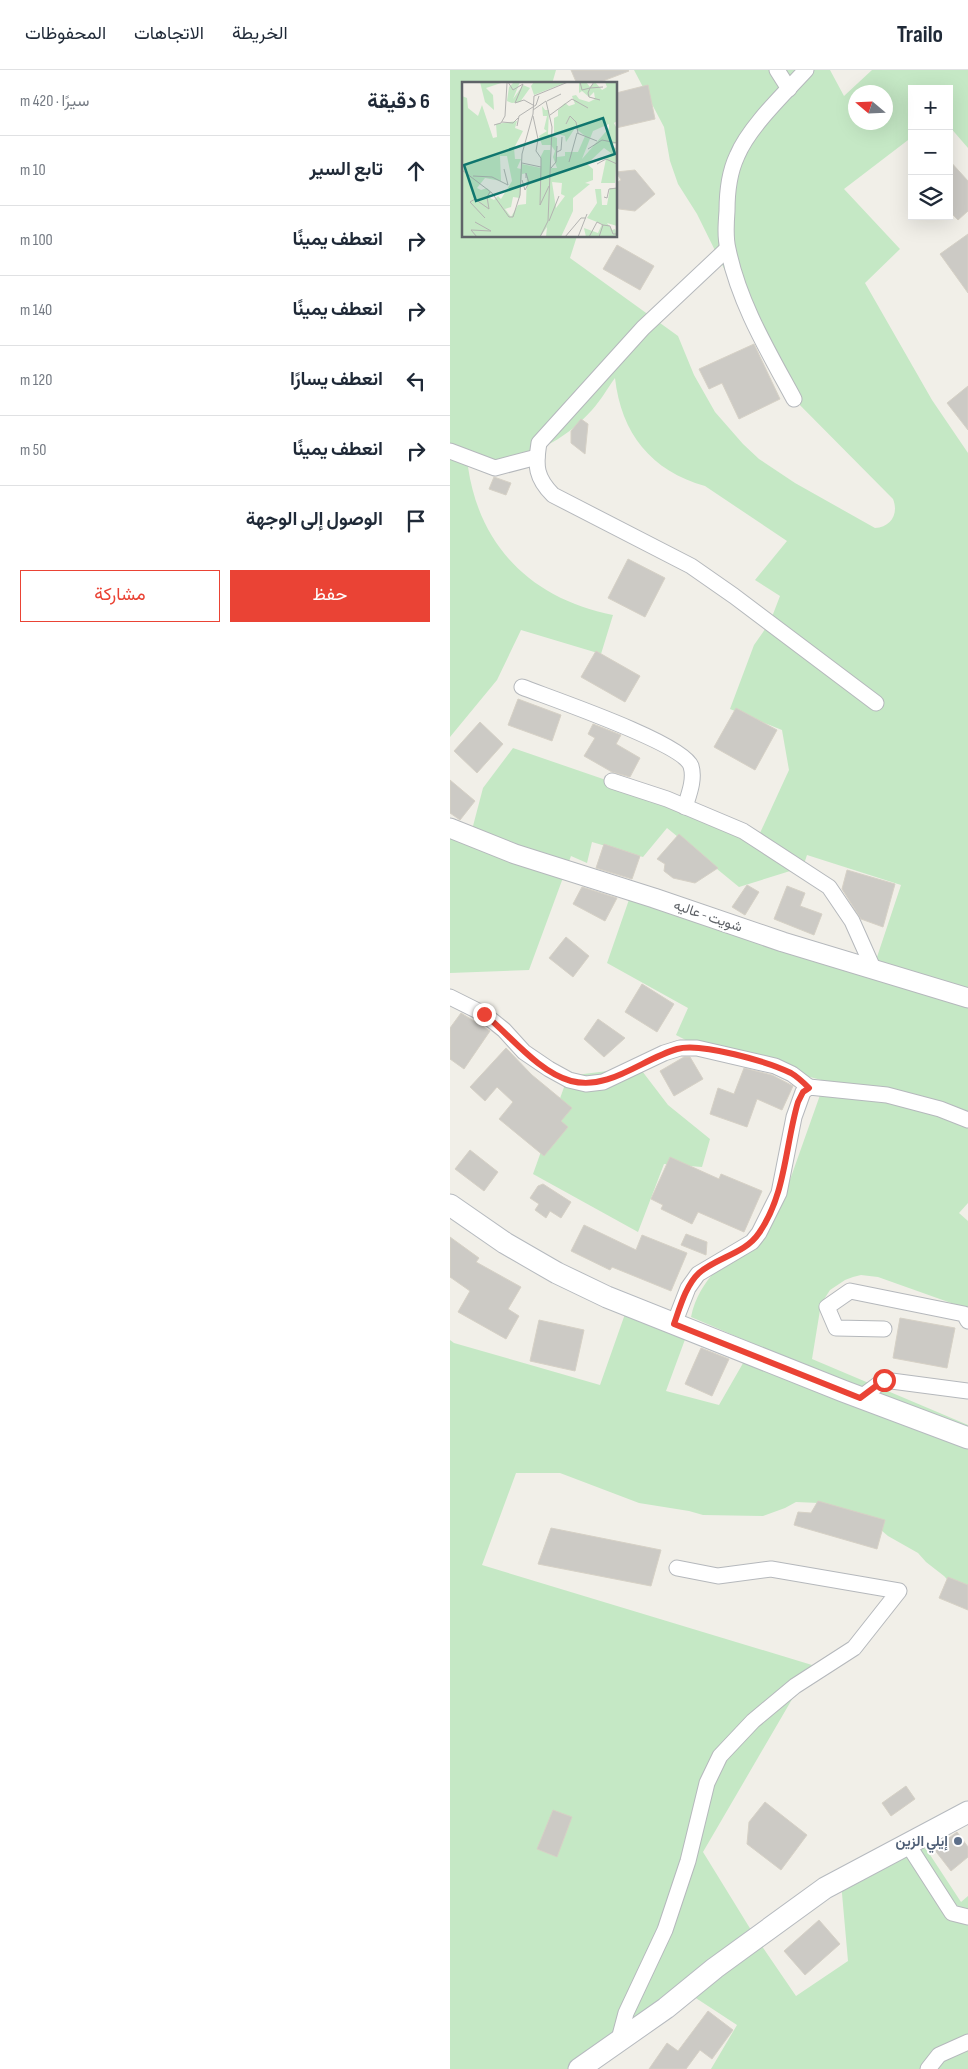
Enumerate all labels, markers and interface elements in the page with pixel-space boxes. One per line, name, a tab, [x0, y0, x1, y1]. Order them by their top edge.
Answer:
text: Trailo	[897, 20, 943, 49]
text: المحفوظات	[25, 23, 106, 44]
text: الاتجاهات	[134, 23, 204, 44]
text: الخريطة	[232, 23, 288, 44]
inset map	[462, 82, 618, 238]
north arrow	[848, 85, 893, 130]
map controls	[908, 85, 953, 220]
button: +	[908, 85, 953, 130]
text: 6 دقيقة	[367, 89, 430, 114]
text: سيرًا · 420 m	[20, 92, 89, 111]
button: −	[908, 130, 953, 175]
icon: ahead	[402, 157, 430, 185]
text: تابع السير	[309, 158, 383, 181]
text: 10 m	[20, 161, 46, 180]
button: layers	[908, 175, 953, 220]
icon: right	[402, 227, 430, 255]
text: انعطف يمينًا	[292, 228, 383, 251]
text: 100 m	[20, 231, 53, 250]
icon: right	[402, 297, 430, 325]
text: انعطف يمينًا	[292, 298, 383, 321]
text: 140 m	[20, 301, 52, 320]
icon: left	[402, 367, 430, 395]
text: انعطف يسارًا	[290, 368, 383, 391]
text: 120 m	[20, 371, 52, 390]
icon: right	[402, 437, 430, 465]
text: انعطف يمينًا	[292, 438, 383, 461]
text: 50 m	[20, 441, 46, 460]
icon: arrive	[402, 507, 430, 535]
text: الوصول إلى الوجهة	[246, 508, 383, 531]
button: مشاركة	[20, 570, 220, 622]
button: حفظ	[230, 570, 430, 622]
street label: شويت - عاليه	[671, 896, 745, 936]
route end	[473, 1003, 496, 1026]
route start	[873, 1369, 896, 1392]
place label: إيلي الزين	[895, 1833, 948, 1853]
marker: إيلي الزين	[952, 1835, 964, 1847]

